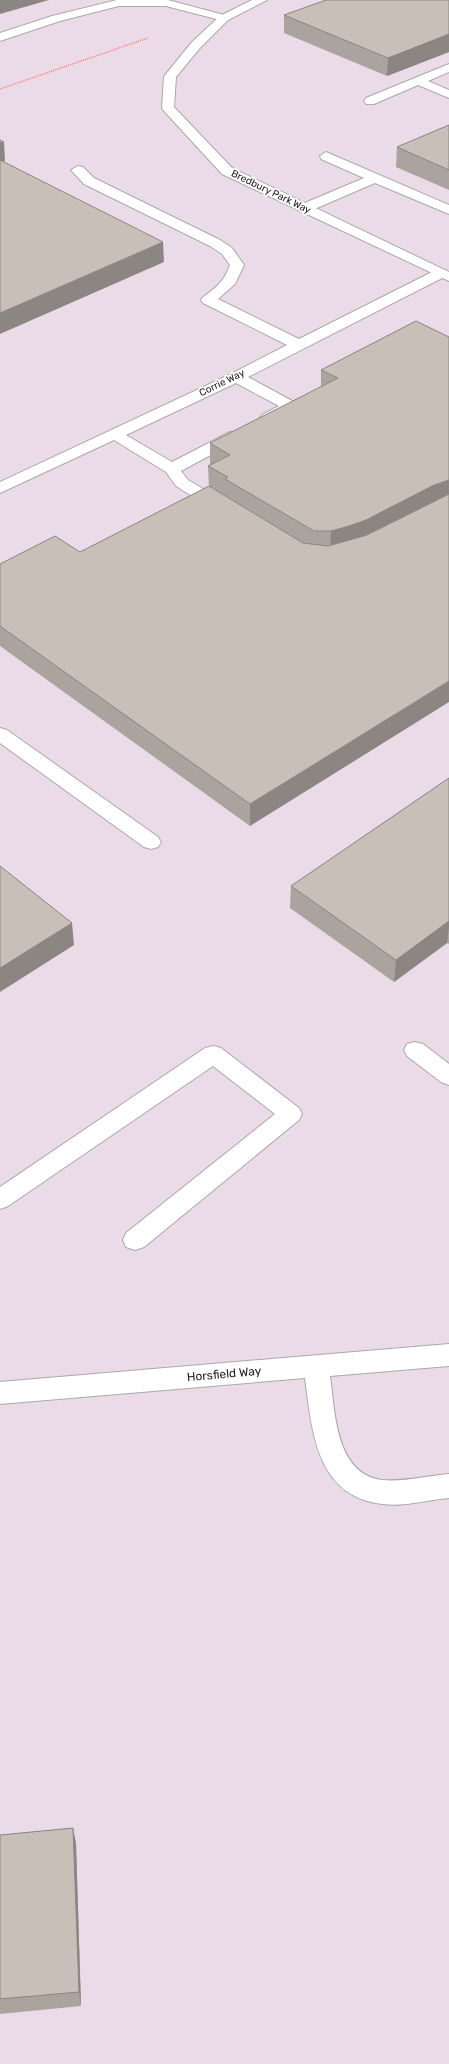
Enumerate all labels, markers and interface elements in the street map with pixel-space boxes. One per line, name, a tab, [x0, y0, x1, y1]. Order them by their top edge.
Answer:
street label: Bredbury Park Way	[229, 168, 313, 217]
street label: Corrie Way	[197, 367, 247, 399]
street label: Horsfield Way	[186, 1364, 262, 1384]

